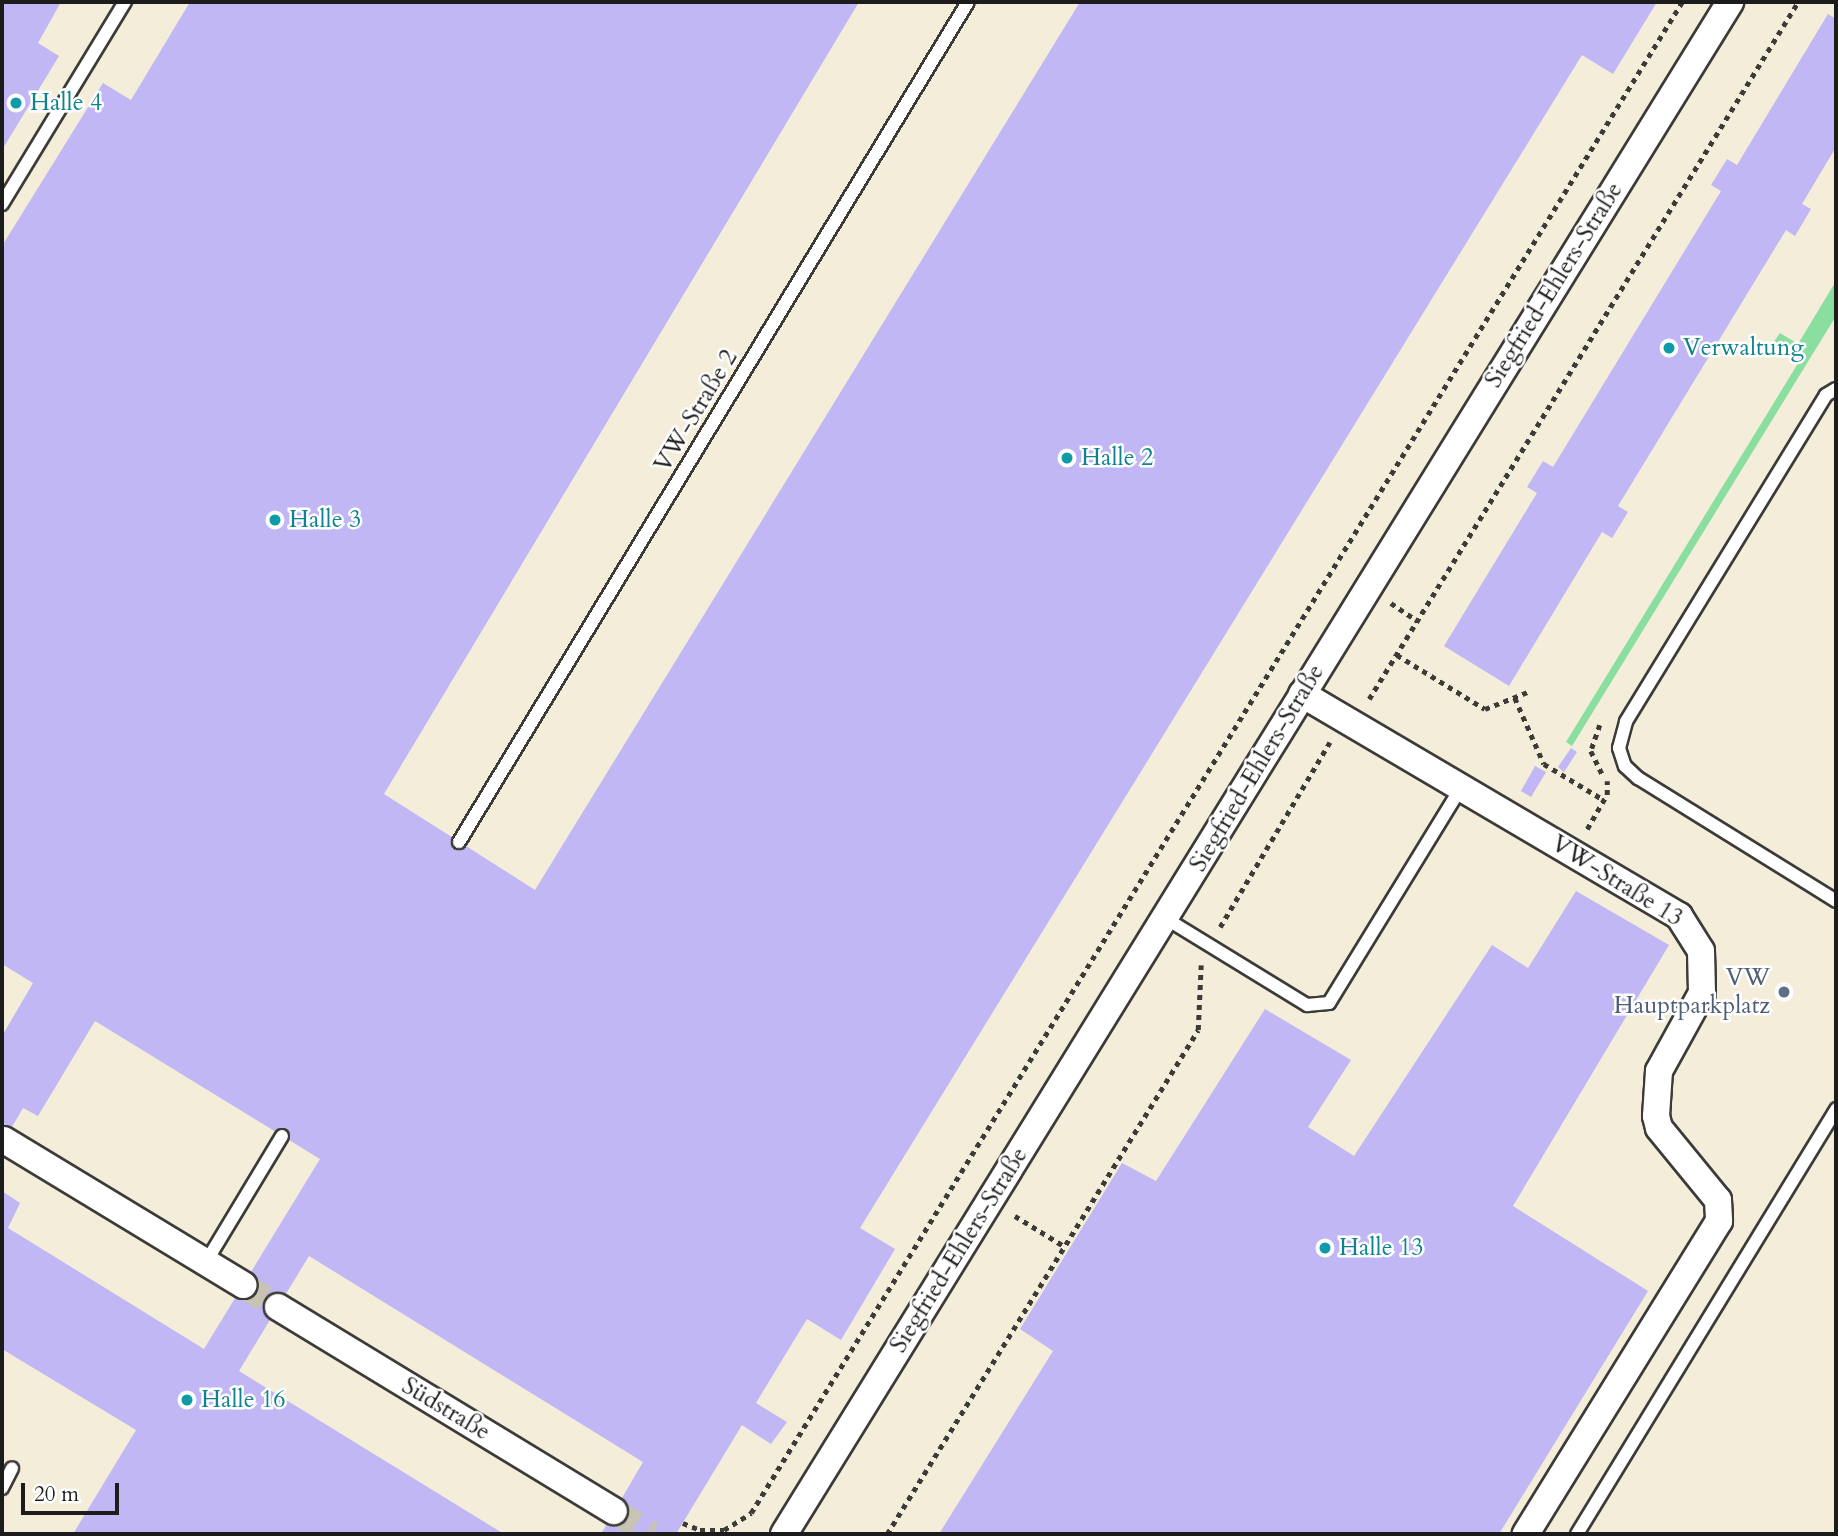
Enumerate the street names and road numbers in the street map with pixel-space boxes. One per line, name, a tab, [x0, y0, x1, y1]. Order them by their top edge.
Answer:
street label: Siegfried-Ehlers-Straße	[1479, 177, 1629, 393]
street label: VW-Straße 2	[648, 345, 744, 477]
street label: Siegfried-Ehlers-Straße	[1184, 659, 1330, 877]
street label: VW-Straße 13	[1546, 829, 1688, 933]
street label: Siegfried-Ehlers-Straße	[884, 1142, 1034, 1358]
street label: Südstraße	[397, 1371, 495, 1447]

